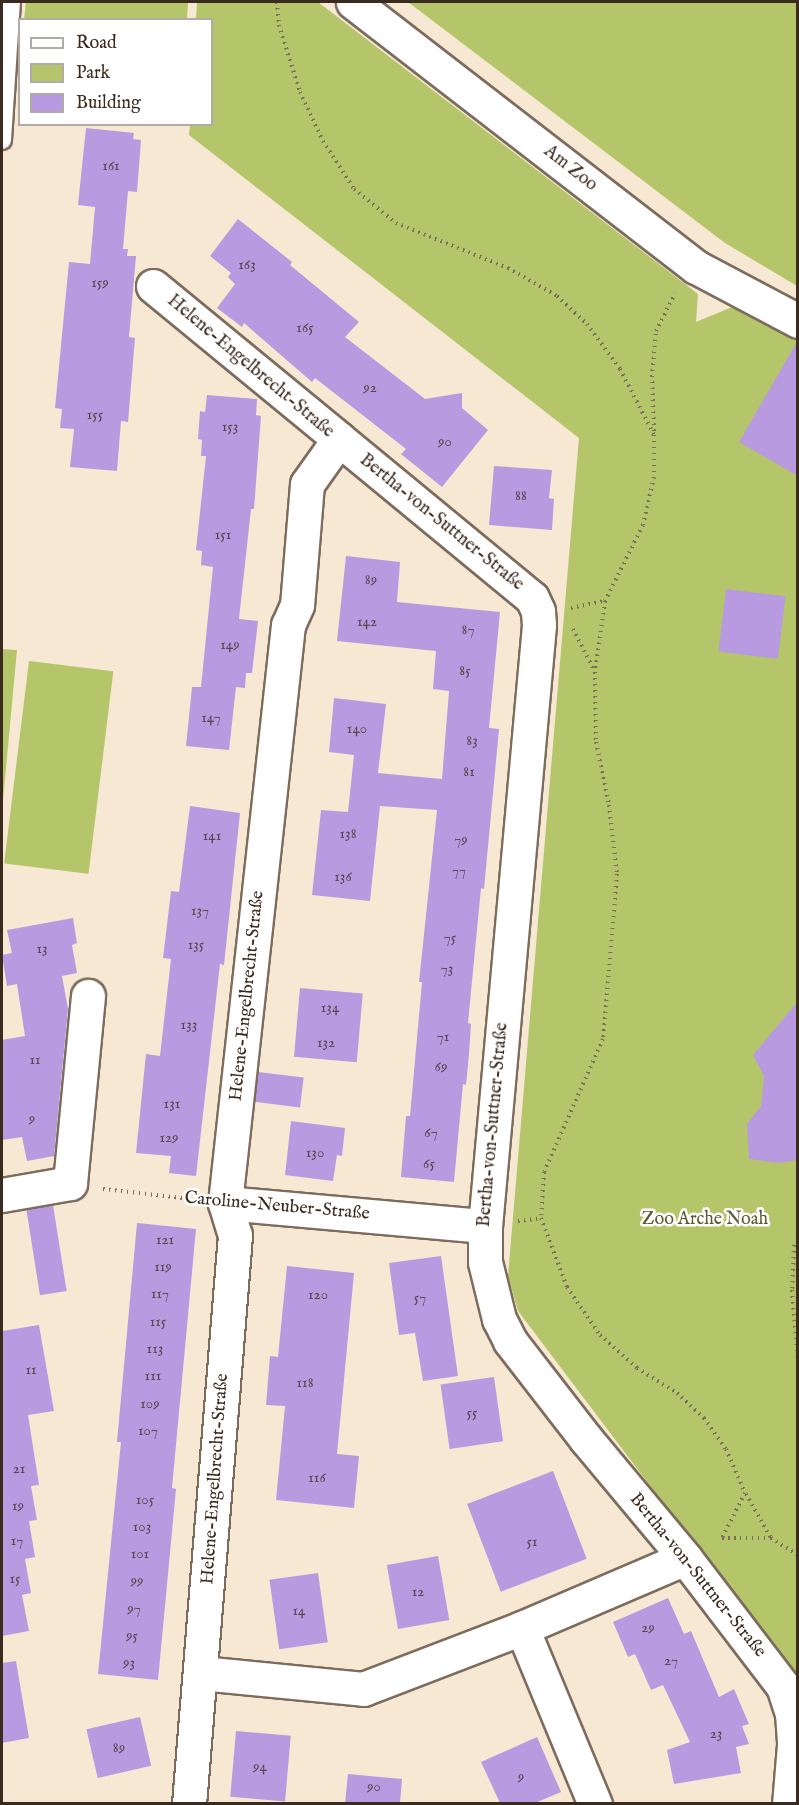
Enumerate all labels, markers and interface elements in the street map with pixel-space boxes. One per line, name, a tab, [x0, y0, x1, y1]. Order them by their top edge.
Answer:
legend	[18, 18, 213, 126]
text: Road	[76, 32, 117, 55]
text: Park	[76, 62, 110, 85]
text: Building	[76, 92, 141, 115]
street label: Am Zoo	[539, 141, 601, 197]
house number: 161	[102, 157, 120, 175]
house number: 163	[238, 256, 256, 274]
house number: 159	[91, 274, 109, 292]
street label: Helene-Engelbrecht-Straße	[162, 291, 338, 443]
house number: 165	[296, 319, 314, 337]
house number: 92	[363, 379, 377, 397]
house number: 155	[87, 406, 103, 424]
house number: 153	[222, 418, 238, 436]
house number: 90	[438, 433, 452, 451]
street label: Bertha-von-Suttner-Straße	[354, 450, 528, 596]
house number: 88	[515, 487, 527, 505]
house number: 151	[215, 526, 231, 544]
house number: 89	[365, 571, 377, 589]
house number: 142	[357, 613, 377, 631]
house number: 87	[462, 621, 474, 639]
house number: 149	[220, 636, 240, 654]
house number: 85	[459, 662, 471, 680]
house number: 147	[201, 709, 221, 727]
house number: 140	[347, 720, 367, 738]
house number: 83	[466, 732, 478, 750]
house number: 81	[463, 763, 475, 781]
house number: 138	[339, 825, 357, 843]
house number: 141	[203, 827, 221, 845]
house number: 79	[454, 831, 468, 849]
house number: 77	[452, 862, 466, 880]
house number: 136	[334, 868, 352, 886]
street label: Helene-Engelbrecht-Straße	[226, 890, 270, 1102]
house number: 137	[191, 902, 209, 920]
house number: 75	[444, 929, 456, 947]
house number: 135	[188, 936, 204, 954]
house number: 13	[36, 940, 48, 958]
house number: 73	[441, 960, 453, 978]
house number: 134	[321, 999, 339, 1017]
house number: 133	[181, 1016, 197, 1034]
street label: Bertha-von-Suttner-Straße	[474, 1022, 514, 1228]
house number: 71	[437, 1028, 449, 1046]
house number: 132	[317, 1034, 335, 1052]
house number: 11	[29, 1051, 41, 1069]
house number: 69	[435, 1058, 447, 1076]
house number: 131	[164, 1095, 180, 1113]
house number: 9	[29, 1110, 35, 1128]
house number: 67	[424, 1124, 438, 1142]
house number: 129	[159, 1129, 179, 1147]
house number: 130	[306, 1144, 324, 1162]
house number: 65	[423, 1155, 435, 1173]
street label: Caroline-Neuber-Straße	[184, 1188, 370, 1226]
park label: Zoo Arche Noah	[642, 1209, 768, 1231]
house number: 121	[156, 1231, 174, 1249]
house number: 119	[154, 1258, 172, 1276]
house number: 117	[151, 1285, 169, 1303]
house number: 120	[308, 1286, 328, 1304]
house number: 57	[414, 1289, 426, 1307]
house number: 115	[150, 1313, 166, 1331]
house number: 113	[147, 1340, 163, 1358]
house number: 11	[25, 1361, 37, 1379]
house number: 111	[145, 1367, 161, 1385]
street label: Helene-Engelbrecht-Straße	[198, 1373, 234, 1585]
house number: 118	[296, 1374, 314, 1392]
house number: 109	[140, 1395, 160, 1413]
house number: 55	[467, 1404, 477, 1422]
house number: 107	[138, 1422, 158, 1440]
house number: 21	[13, 1460, 25, 1478]
house number: 116	[308, 1469, 326, 1487]
street label: Bertha-von-Suttner-Straße	[624, 1489, 770, 1663]
house number: 105	[136, 1491, 154, 1509]
house number: 19	[12, 1497, 24, 1515]
house number: 103	[133, 1518, 151, 1536]
house number: 17	[11, 1532, 23, 1550]
house number: 51	[526, 1533, 538, 1551]
house number: 101	[131, 1545, 149, 1563]
house number: 15	[9, 1570, 21, 1588]
house number: 99	[130, 1572, 144, 1590]
house number: 12	[412, 1583, 424, 1601]
house number: 97	[127, 1600, 141, 1618]
house number: 14	[293, 1602, 305, 1620]
house number: 29	[641, 1619, 655, 1637]
house number: 95	[126, 1627, 138, 1645]
house number: 27	[664, 1652, 678, 1670]
house number: 93	[123, 1654, 135, 1672]
house number: 23	[710, 1725, 722, 1743]
house number: 89	[113, 1739, 125, 1757]
house number: 94	[253, 1758, 267, 1776]
house number: 9	[518, 1768, 524, 1786]
house number: 90	[367, 1778, 381, 1796]

